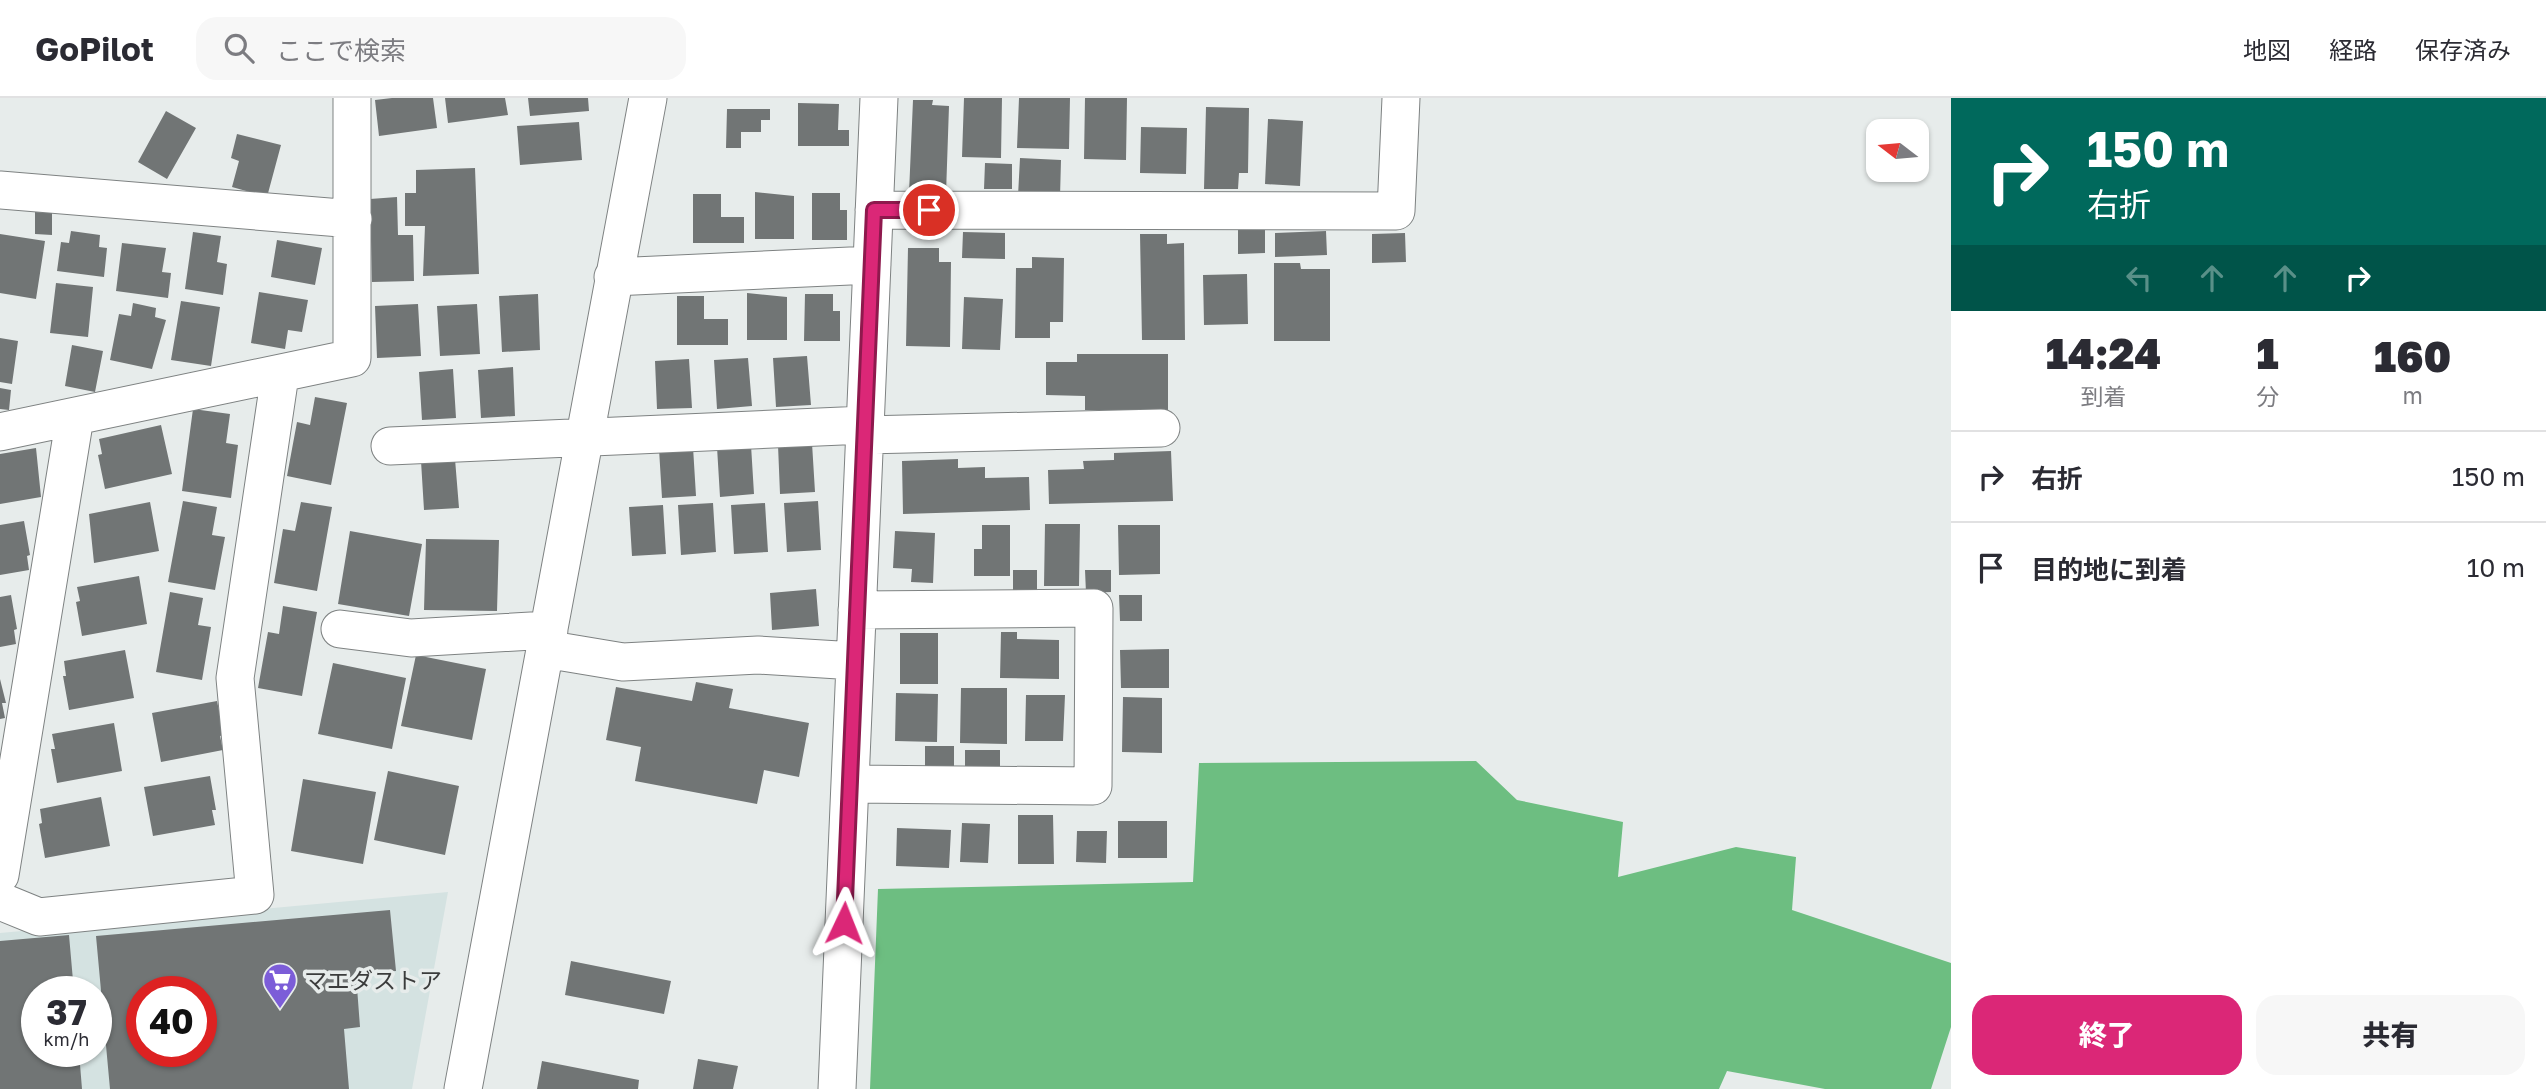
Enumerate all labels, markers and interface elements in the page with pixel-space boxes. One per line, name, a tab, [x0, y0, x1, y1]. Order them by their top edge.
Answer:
search box	[196, 17, 686, 80]
text: GoPilot	[35, 29, 154, 68]
icon: search	[220, 29, 258, 67]
text: ここで検索	[276, 35, 406, 66]
text: 地図	[2243, 35, 2291, 64]
text: 経路	[2329, 35, 2377, 64]
text: 保存済み	[2415, 35, 2511, 64]
north arrow	[1866, 119, 1928, 182]
map controls	[1866, 119, 1929, 182]
text: 150 m	[2087, 119, 2229, 178]
icon: right	[1972, 126, 2063, 217]
pin	[899, 180, 959, 240]
text: 右折	[2087, 185, 2151, 223]
icon: arrive	[910, 191, 948, 229]
icon: left	[2120, 259, 2158, 297]
icon: ahead	[2193, 259, 2231, 297]
icon: ahead	[2266, 259, 2304, 297]
icon: right	[2339, 259, 2377, 297]
text: 14:24	[2046, 328, 2161, 378]
text: 1	[2257, 328, 2279, 378]
text: 160	[2374, 331, 2451, 381]
text: m	[2402, 381, 2423, 409]
text: 到着	[2081, 382, 2127, 410]
text: 分	[2256, 382, 2279, 410]
icon: right	[1972, 458, 2010, 496]
text: 150 m	[2452, 461, 2525, 492]
text: 右折	[2031, 463, 2083, 494]
icon: arrive	[1972, 549, 2010, 587]
text: 10 m	[2467, 552, 2525, 583]
text: 目的地に到着	[2031, 554, 2187, 585]
position arrow	[807, 886, 881, 960]
supermarket icon: マエダストア	[261, 961, 299, 1010]
place label: マエダストア	[304, 966, 442, 994]
speed limit sign: 40	[126, 976, 217, 1067]
text: 37	[46, 991, 87, 1033]
button: 終了	[1972, 995, 2242, 1075]
button: 共有	[2256, 995, 2525, 1075]
text: km/h	[44, 1028, 89, 1050]

